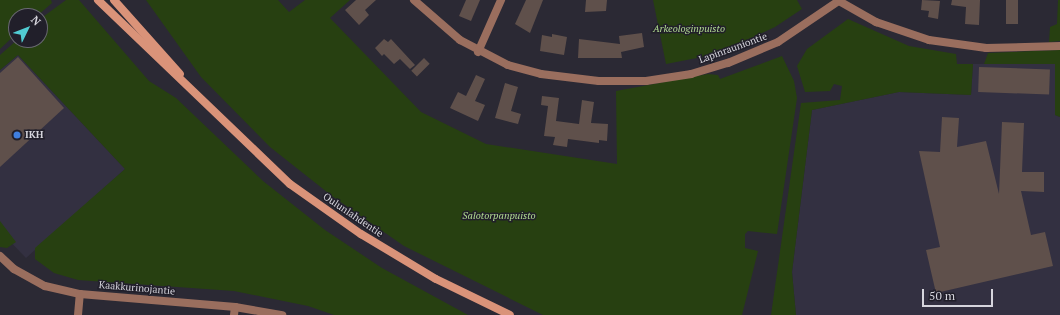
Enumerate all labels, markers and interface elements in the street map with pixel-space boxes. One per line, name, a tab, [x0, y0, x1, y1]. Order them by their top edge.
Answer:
north arrow	[8, 8, 48, 48]
text: N	[28, 13, 44, 28]
park label: Arkeologinpuisto	[653, 23, 725, 35]
street label: Lapinrauniontie	[697, 30, 769, 66]
place label: IKH	[25, 129, 44, 141]
marker: IKH	[12, 130, 22, 140]
street label: Oulunlahdentie	[321, 190, 385, 240]
park label: Salotorpanpuisto	[462, 210, 536, 222]
street label: Kaakkurinojantie	[98, 279, 176, 297]
scale bar	[924, 281, 995, 307]
text: 50 m	[929, 288, 955, 303]

